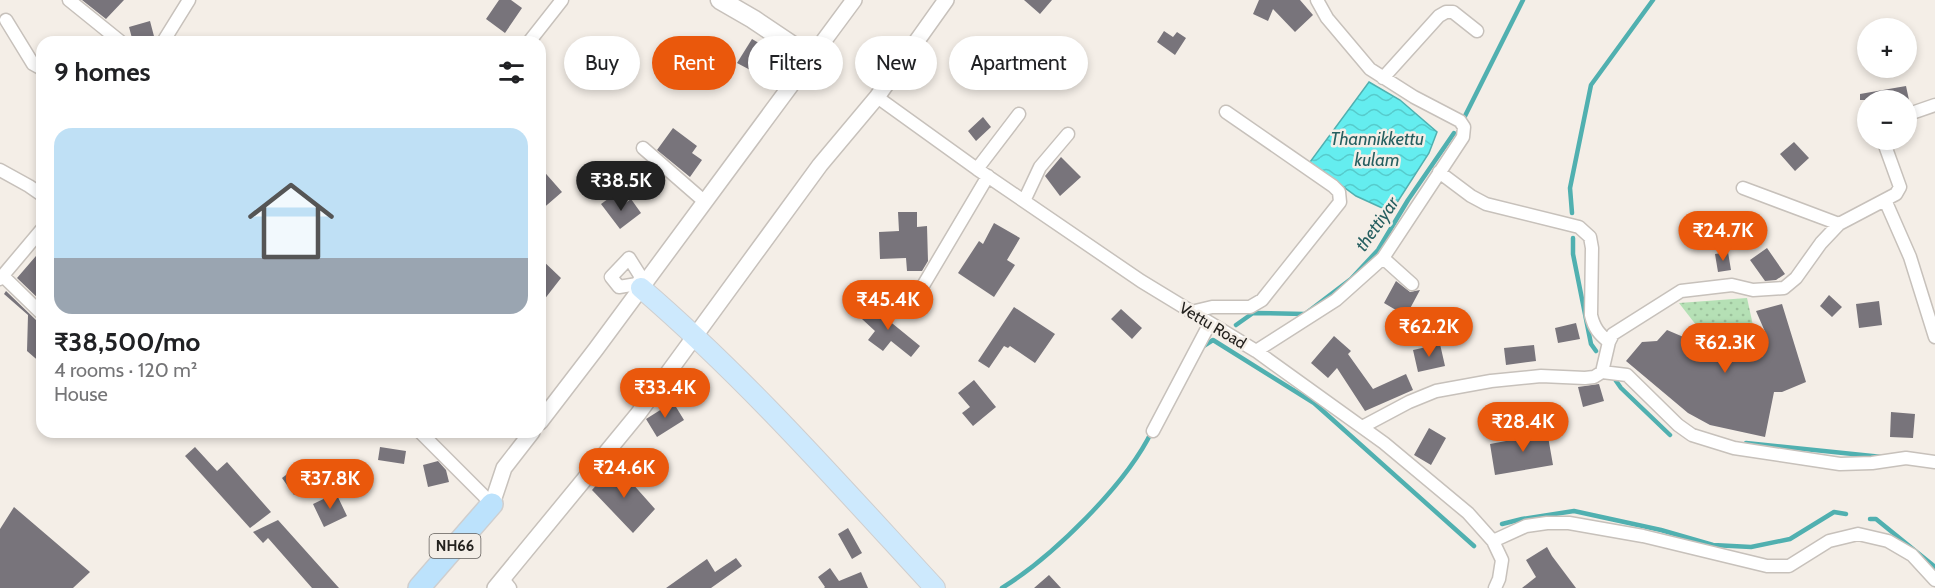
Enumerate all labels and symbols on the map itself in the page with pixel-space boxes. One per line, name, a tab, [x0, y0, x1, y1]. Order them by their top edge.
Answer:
water label: Thannikkettu kulam	[1330, 128, 1424, 171]
pin: ₹38.5K	[572, 161, 670, 212]
water label: thettiyar	[1350, 192, 1404, 255]
pin: ₹24.7K	[1674, 211, 1772, 262]
pin: ₹45.4K	[839, 280, 937, 331]
street label: Vettu Road	[1176, 298, 1250, 353]
pin: ₹62.2K	[1380, 307, 1478, 358]
pin: ₹62.3K	[1676, 323, 1774, 374]
pin: ₹33.4K	[616, 368, 714, 419]
pin: ₹28.4K	[1474, 402, 1572, 453]
pin: ₹24.6K	[575, 448, 673, 499]
pin: ₹37.8K	[281, 459, 379, 510]
road number: NH66	[430, 534, 480, 558]

